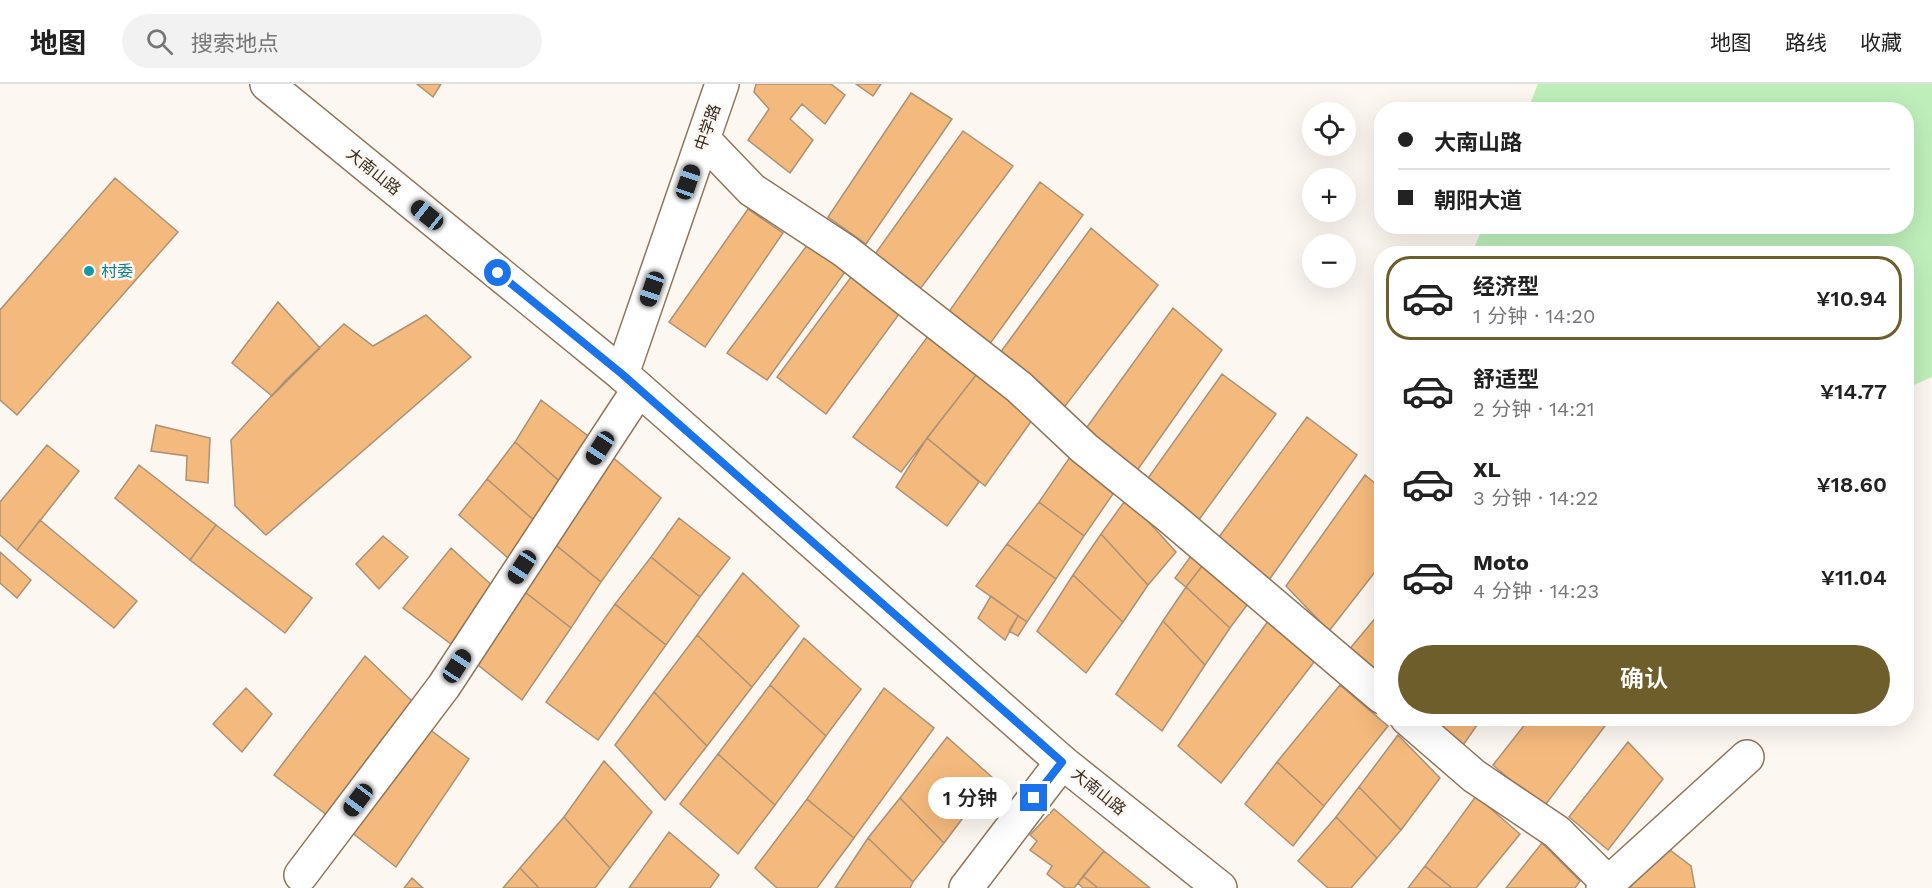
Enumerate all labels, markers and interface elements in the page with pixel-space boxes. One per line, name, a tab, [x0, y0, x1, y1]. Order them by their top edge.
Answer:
search box	[122, 14, 542, 68]
icon: search	[143, 25, 176, 58]
text: 地图	[30, 27, 86, 60]
text: 地图	[1710, 30, 1752, 55]
text: 路线	[1785, 30, 1827, 55]
text: 收藏	[1860, 30, 1902, 55]
text: 搜索地点	[191, 31, 279, 56]
street label: 中学路	[691, 101, 724, 153]
map controls	[1302, 102, 1356, 288]
button: locate	[1302, 102, 1356, 156]
text: 大南山路	[1434, 130, 1522, 155]
street label: 大南山路	[343, 144, 405, 199]
car	[674, 162, 702, 202]
button: +	[1302, 168, 1356, 222]
text: 朝阳大道	[1434, 188, 1522, 213]
car	[407, 197, 447, 233]
button: −	[1302, 234, 1356, 288]
route start	[484, 259, 511, 286]
place label: 村委	[101, 262, 133, 281]
marker: 村委	[82, 264, 96, 278]
car	[638, 269, 666, 309]
icon: car	[1401, 271, 1455, 325]
text: 经济型	[1473, 274, 1539, 299]
text: ¥10.94	[1816, 286, 1887, 311]
text: 1 分钟 · 14:20	[1473, 304, 1595, 328]
icon: car	[1401, 364, 1455, 418]
text: 舒适型	[1473, 367, 1539, 392]
text: ¥14.77	[1820, 379, 1887, 404]
text: 2 分钟 · 14:21	[1473, 397, 1595, 421]
car	[583, 428, 617, 468]
icon: car	[1401, 457, 1455, 511]
text: XL	[1473, 457, 1501, 482]
text: ¥18.60	[1816, 472, 1887, 497]
text: 3 分钟 · 14:22	[1473, 486, 1599, 510]
car	[505, 547, 539, 587]
icon: car	[1401, 550, 1455, 604]
text: Moto	[1473, 550, 1529, 575]
text: ¥11.04	[1821, 565, 1887, 590]
text: 4 分钟 · 14:23	[1473, 579, 1599, 603]
button: 确认	[1398, 645, 1890, 714]
car	[440, 646, 474, 686]
street label: 大南山路	[1068, 764, 1130, 819]
callout: 1 分钟	[929, 777, 1013, 819]
car	[340, 780, 376, 820]
route end	[1020, 784, 1047, 811]
text: 1 分钟	[943, 786, 997, 810]

